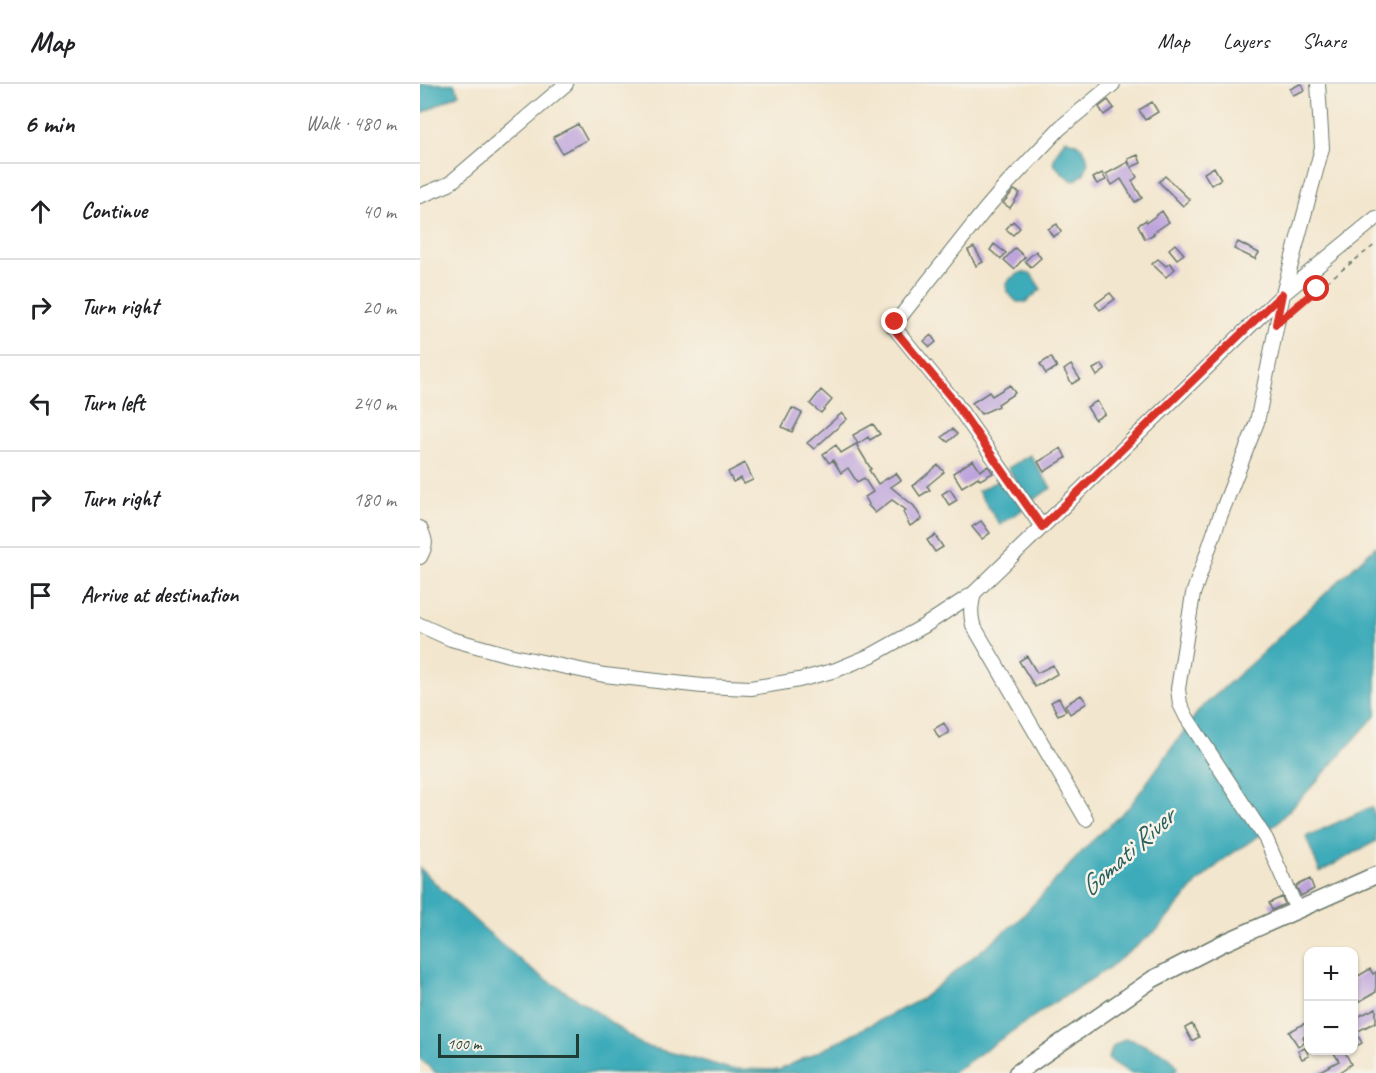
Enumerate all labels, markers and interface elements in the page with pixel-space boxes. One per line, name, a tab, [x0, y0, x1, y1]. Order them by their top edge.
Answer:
text: Map	[30, 24, 73, 59]
text: Map	[1157, 28, 1190, 54]
text: Layers	[1223, 28, 1269, 54]
text: Share	[1302, 28, 1346, 54]
text: 6 min	[24, 107, 74, 140]
text: Walk · 480 m	[306, 111, 396, 136]
icon: ahead	[24, 195, 57, 228]
text: Continue	[81, 197, 147, 225]
text: 40 m	[362, 199, 396, 224]
route start	[1303, 275, 1329, 301]
icon: right	[24, 291, 57, 324]
text: Turn right	[81, 293, 158, 321]
text: 20 m	[362, 295, 396, 320]
route end	[881, 308, 907, 334]
icon: left	[24, 387, 57, 420]
text: Turn left	[81, 389, 145, 417]
text: 240 m	[353, 391, 396, 416]
icon: right	[24, 483, 57, 516]
text: Turn right	[81, 485, 158, 513]
text: 180 m	[353, 487, 396, 512]
icon: arrive	[24, 579, 57, 612]
text: Arrive at destination	[81, 581, 238, 609]
water label: Gomati River	[1072, 797, 1185, 903]
map controls	[1304, 947, 1358, 1055]
button: +	[1304, 947, 1358, 1001]
button: −	[1304, 1001, 1358, 1055]
scale bar	[438, 1031, 579, 1058]
text: 100 m	[447, 1034, 481, 1054]

